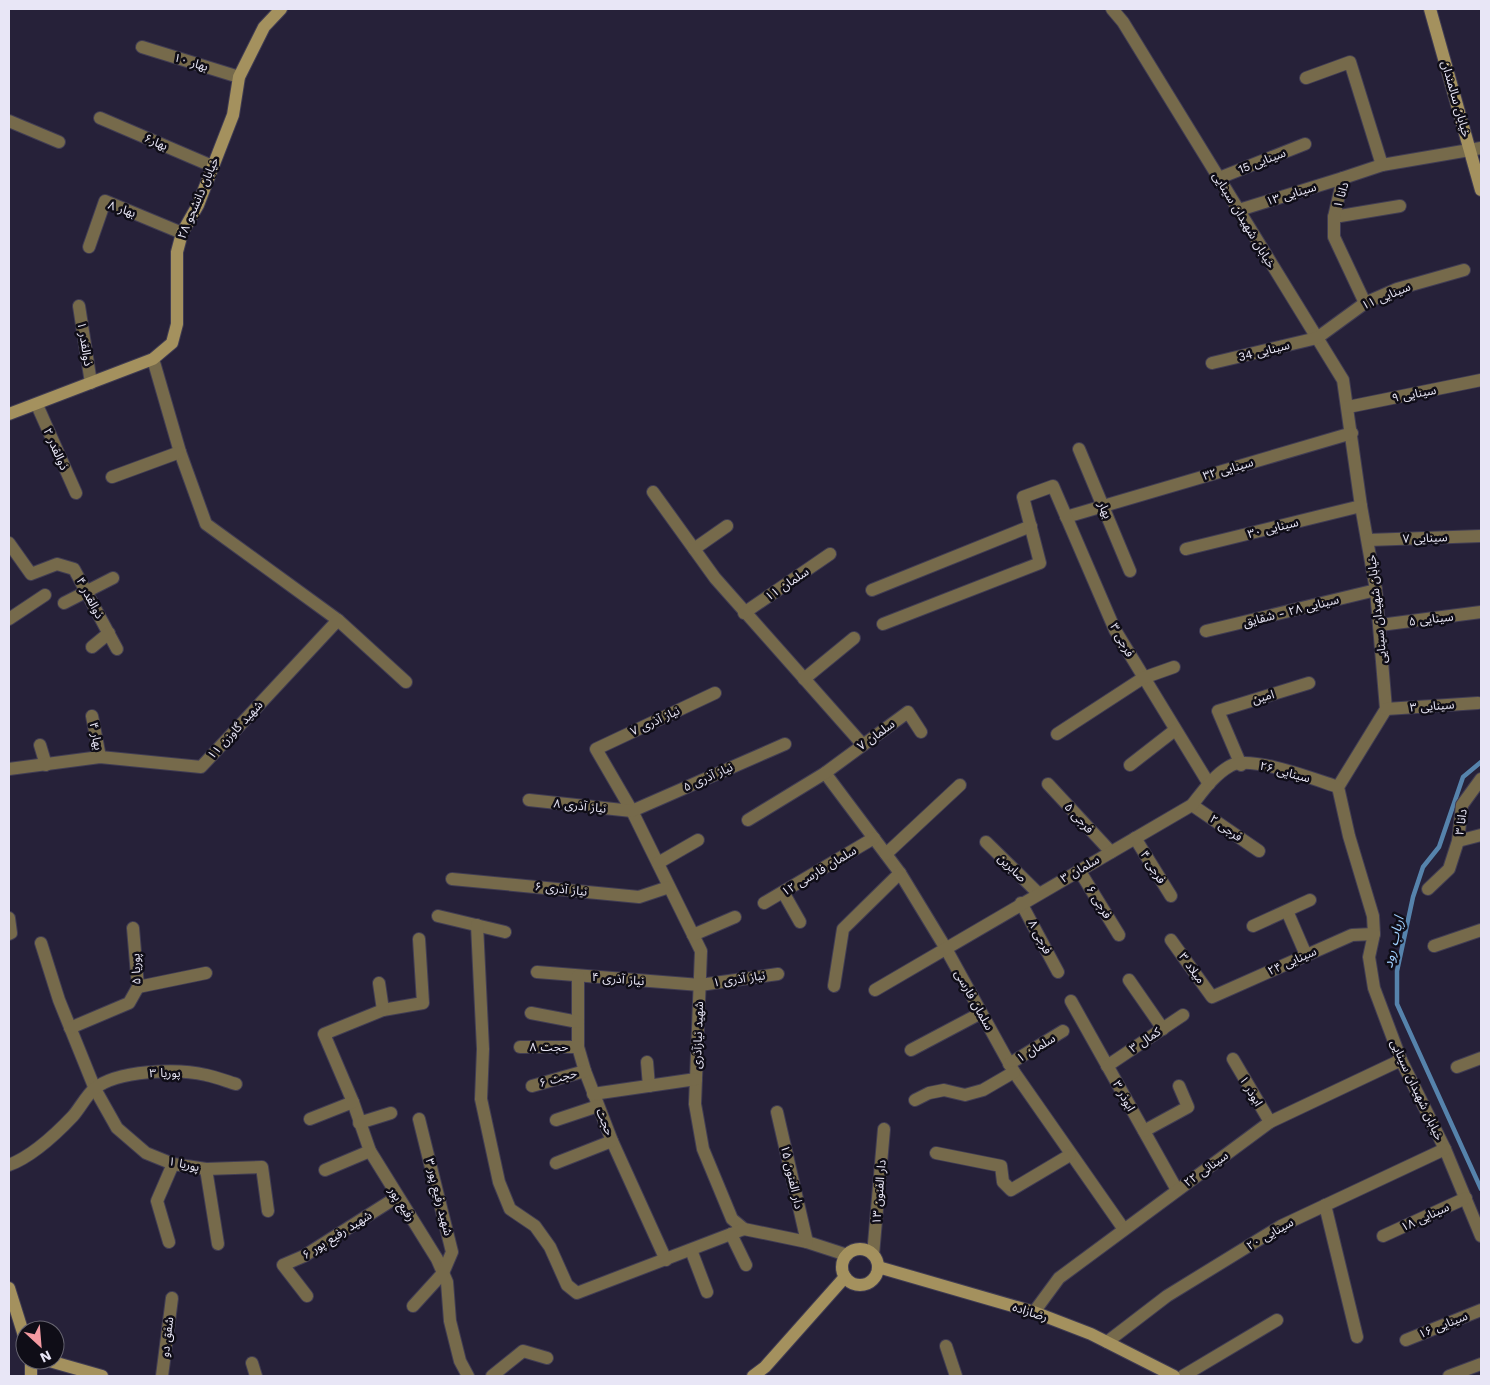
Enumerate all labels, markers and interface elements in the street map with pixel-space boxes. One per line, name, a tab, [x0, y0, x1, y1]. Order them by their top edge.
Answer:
street label: بهار ۱۰	[172, 50, 210, 74]
street label: خیابان سالمندان	[1438, 59, 1474, 139]
street label: بهار۶	[142, 131, 170, 153]
street label: سینایی 15	[1236, 146, 1288, 176]
street label: خیابان دانشجو ۲۸	[175, 155, 222, 241]
street label: خیابان شهیدان سینایی	[1210, 169, 1278, 271]
street label: سینایی ۱۳	[1264, 180, 1318, 208]
street label: دانا ۱	[1330, 180, 1352, 210]
street label: بهار ۸	[106, 198, 138, 220]
street label: سینایی ۱۱	[1359, 279, 1413, 313]
street label: ذوالقدر ۱	[75, 321, 95, 367]
street label: سینایی 34	[1237, 338, 1291, 364]
street label: سینایی ۹	[1391, 383, 1437, 405]
street label: ذوالقدر ۲	[41, 426, 72, 473]
street label: سینایی ۳۲	[1201, 455, 1255, 483]
street label: بهار	[1095, 498, 1115, 521]
street label: سینایی ۳۰	[1246, 515, 1300, 541]
street label: سینایی ۷	[1402, 530, 1448, 546]
street label: خیابان شهیدان سینایی	[1364, 554, 1390, 664]
street label: سلمان ۱۱	[763, 564, 811, 604]
street label: ذوالقدر ۴	[73, 575, 107, 621]
street label: سینایی ۲۸ - شقایق	[1242, 592, 1341, 631]
street label: سینایی ۵	[1408, 609, 1454, 629]
street label: فرجی ۳	[1107, 621, 1137, 659]
street label: امین	[1250, 687, 1276, 707]
street label: سینایی ۳	[1409, 697, 1455, 715]
street label: شهید گاوزن ۱۱	[204, 698, 266, 762]
street label: نیاز آذری ۷	[628, 704, 682, 739]
street label: سلمان ۷	[855, 717, 897, 753]
street label: بهار ۴	[86, 721, 106, 751]
street label: سینایی ۲۶	[1258, 759, 1312, 786]
street label: نیاز آذری ۵	[681, 760, 735, 794]
street label: نیاز آذری ۸	[553, 796, 607, 816]
street label: فرجی ۵	[1061, 800, 1097, 836]
street label: دانا ۳	[1452, 808, 1470, 836]
street label: فرجی ۲	[1207, 812, 1245, 844]
street label: سلمان فارسی ۱۲	[779, 843, 859, 899]
street label: فرجی ۴	[1137, 848, 1169, 886]
street label: صابرین	[995, 851, 1029, 885]
street label: سلمان ۳	[1058, 852, 1102, 886]
street label: نیاز آذری ۶	[534, 879, 588, 899]
street label: فرجی ۶	[1083, 883, 1115, 921]
water label: ارباب رود	[1379, 913, 1408, 970]
street label: فرجی ۸	[1025, 918, 1055, 956]
street label: سینایی ۲۴	[1266, 944, 1319, 978]
street label: میلاد ۳	[1176, 950, 1208, 986]
street label: پوریا ۵	[128, 953, 145, 985]
street label: سلمان فارسی	[952, 967, 996, 1033]
street label: نیاز آذری ۱	[712, 968, 766, 990]
street label: نیاز آذری ۴	[591, 970, 645, 988]
street label: شهید نیازآذری	[690, 1001, 706, 1069]
street label: کمال ۳	[1127, 1024, 1164, 1056]
street label: سلمان ۱	[1014, 1031, 1058, 1065]
street label: خیابان شهیدان سینایی	[1387, 1037, 1446, 1143]
street label: حجت ۸	[530, 1040, 568, 1054]
street label: پوریا ۳	[149, 1066, 181, 1081]
street label: حجت ۶	[537, 1066, 579, 1090]
street label: ابوذر ۱	[1237, 1073, 1266, 1109]
street label: ابوذر ۳	[1110, 1078, 1138, 1114]
street label: حجت	[593, 1106, 617, 1138]
street label: دار الفنون ۱۵	[778, 1144, 806, 1210]
street label: سینائی ۲۲	[1181, 1148, 1231, 1190]
street label: پوریا ۱	[167, 1154, 201, 1175]
street label: شهید رفیع پور ۳	[421, 1157, 455, 1238]
street label: دار الفنون ۱۳	[869, 1159, 889, 1225]
street label: رفیع پور	[384, 1183, 418, 1225]
street label: سینایی ۱۸	[1399, 1200, 1451, 1234]
street label: شهید رفیع پور ۶	[300, 1208, 375, 1264]
street label: سینایی ۲۰	[1244, 1215, 1296, 1253]
street label: رضازاده	[1011, 1300, 1049, 1324]
street label: سینایی ۱۶	[1416, 1309, 1470, 1341]
street label: شفق دو	[158, 1316, 177, 1358]
north arrow	[15, 1320, 65, 1370]
text: N	[38, 1347, 54, 1366]

